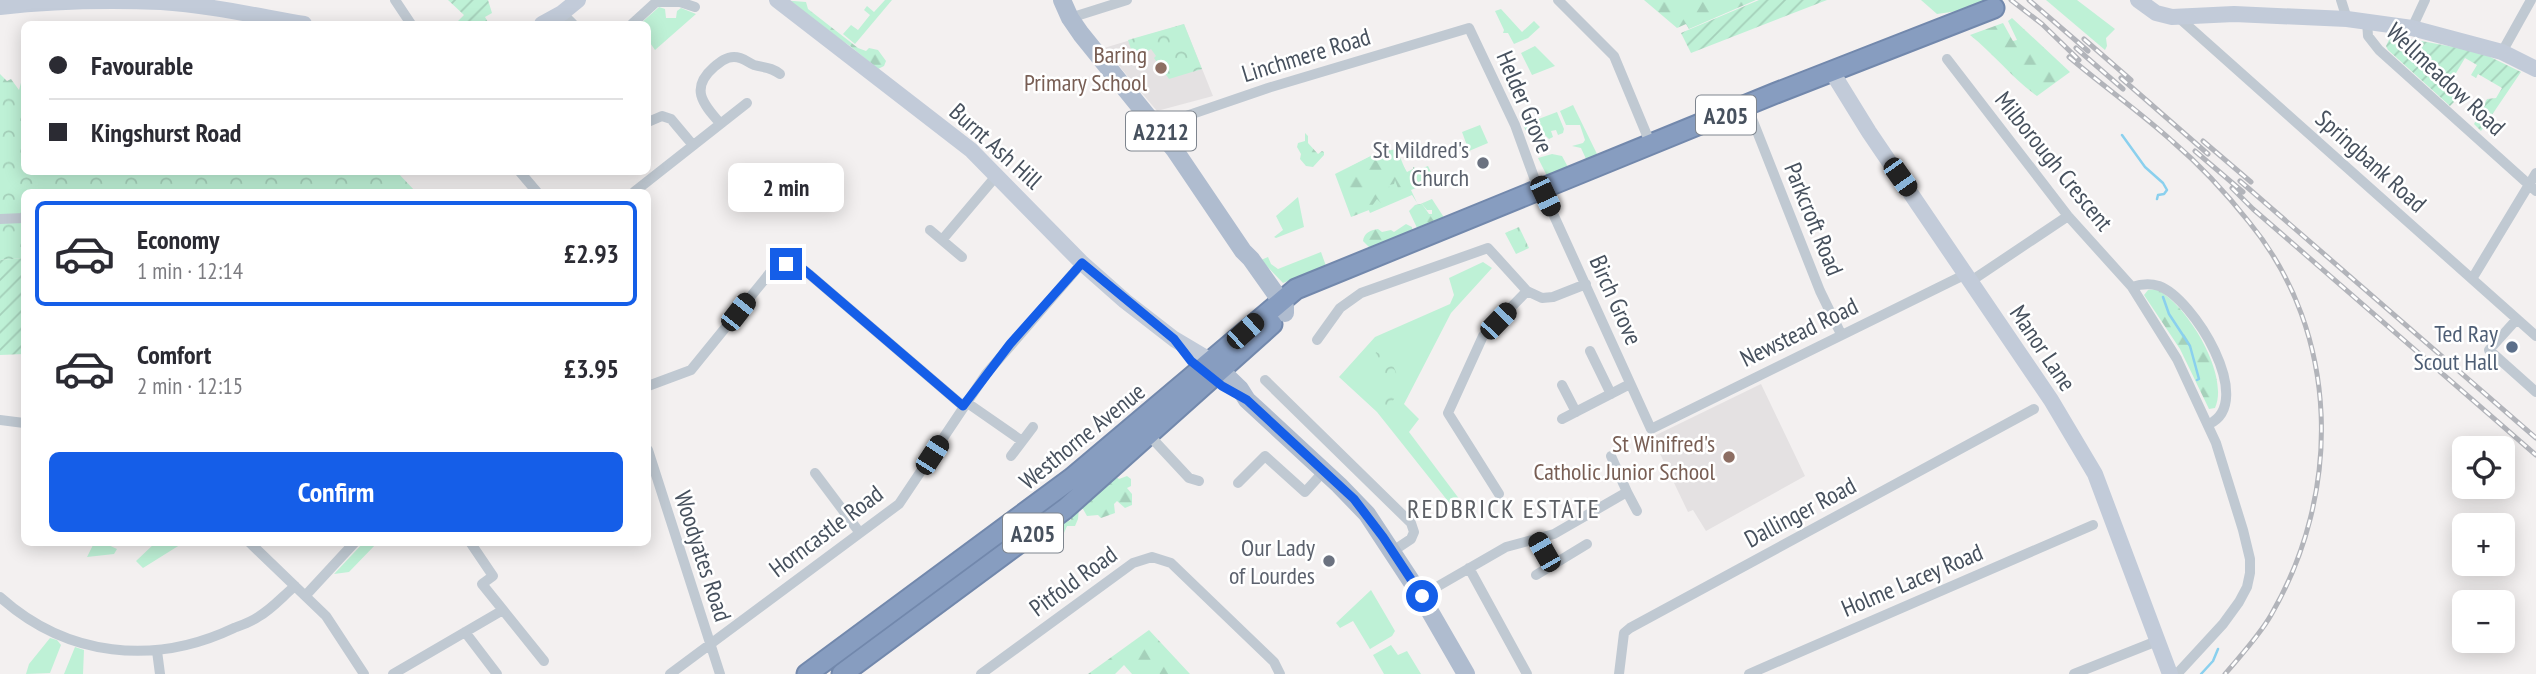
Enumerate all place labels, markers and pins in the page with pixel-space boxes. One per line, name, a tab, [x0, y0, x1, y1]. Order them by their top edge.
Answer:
place label: Baring Primary School	[1024, 39, 1147, 98]
marker: Baring Primary School	[1153, 60, 1169, 76]
place label: St Mildred's Church	[1372, 134, 1469, 193]
marker: St Mildred's Church	[1475, 155, 1491, 171]
place label: Ted Ray Scout Hall	[2413, 318, 2498, 377]
marker: Ted Ray Scout Hall	[2504, 339, 2520, 355]
place label: St Winifred's Catholic Junior School	[1534, 428, 1715, 487]
marker: St Winifred's Catholic Junior School	[1721, 449, 1737, 465]
place label: Our Lady of Lourdes	[1229, 532, 1315, 591]
marker: Our Lady of Lourdes	[1321, 553, 1337, 569]

